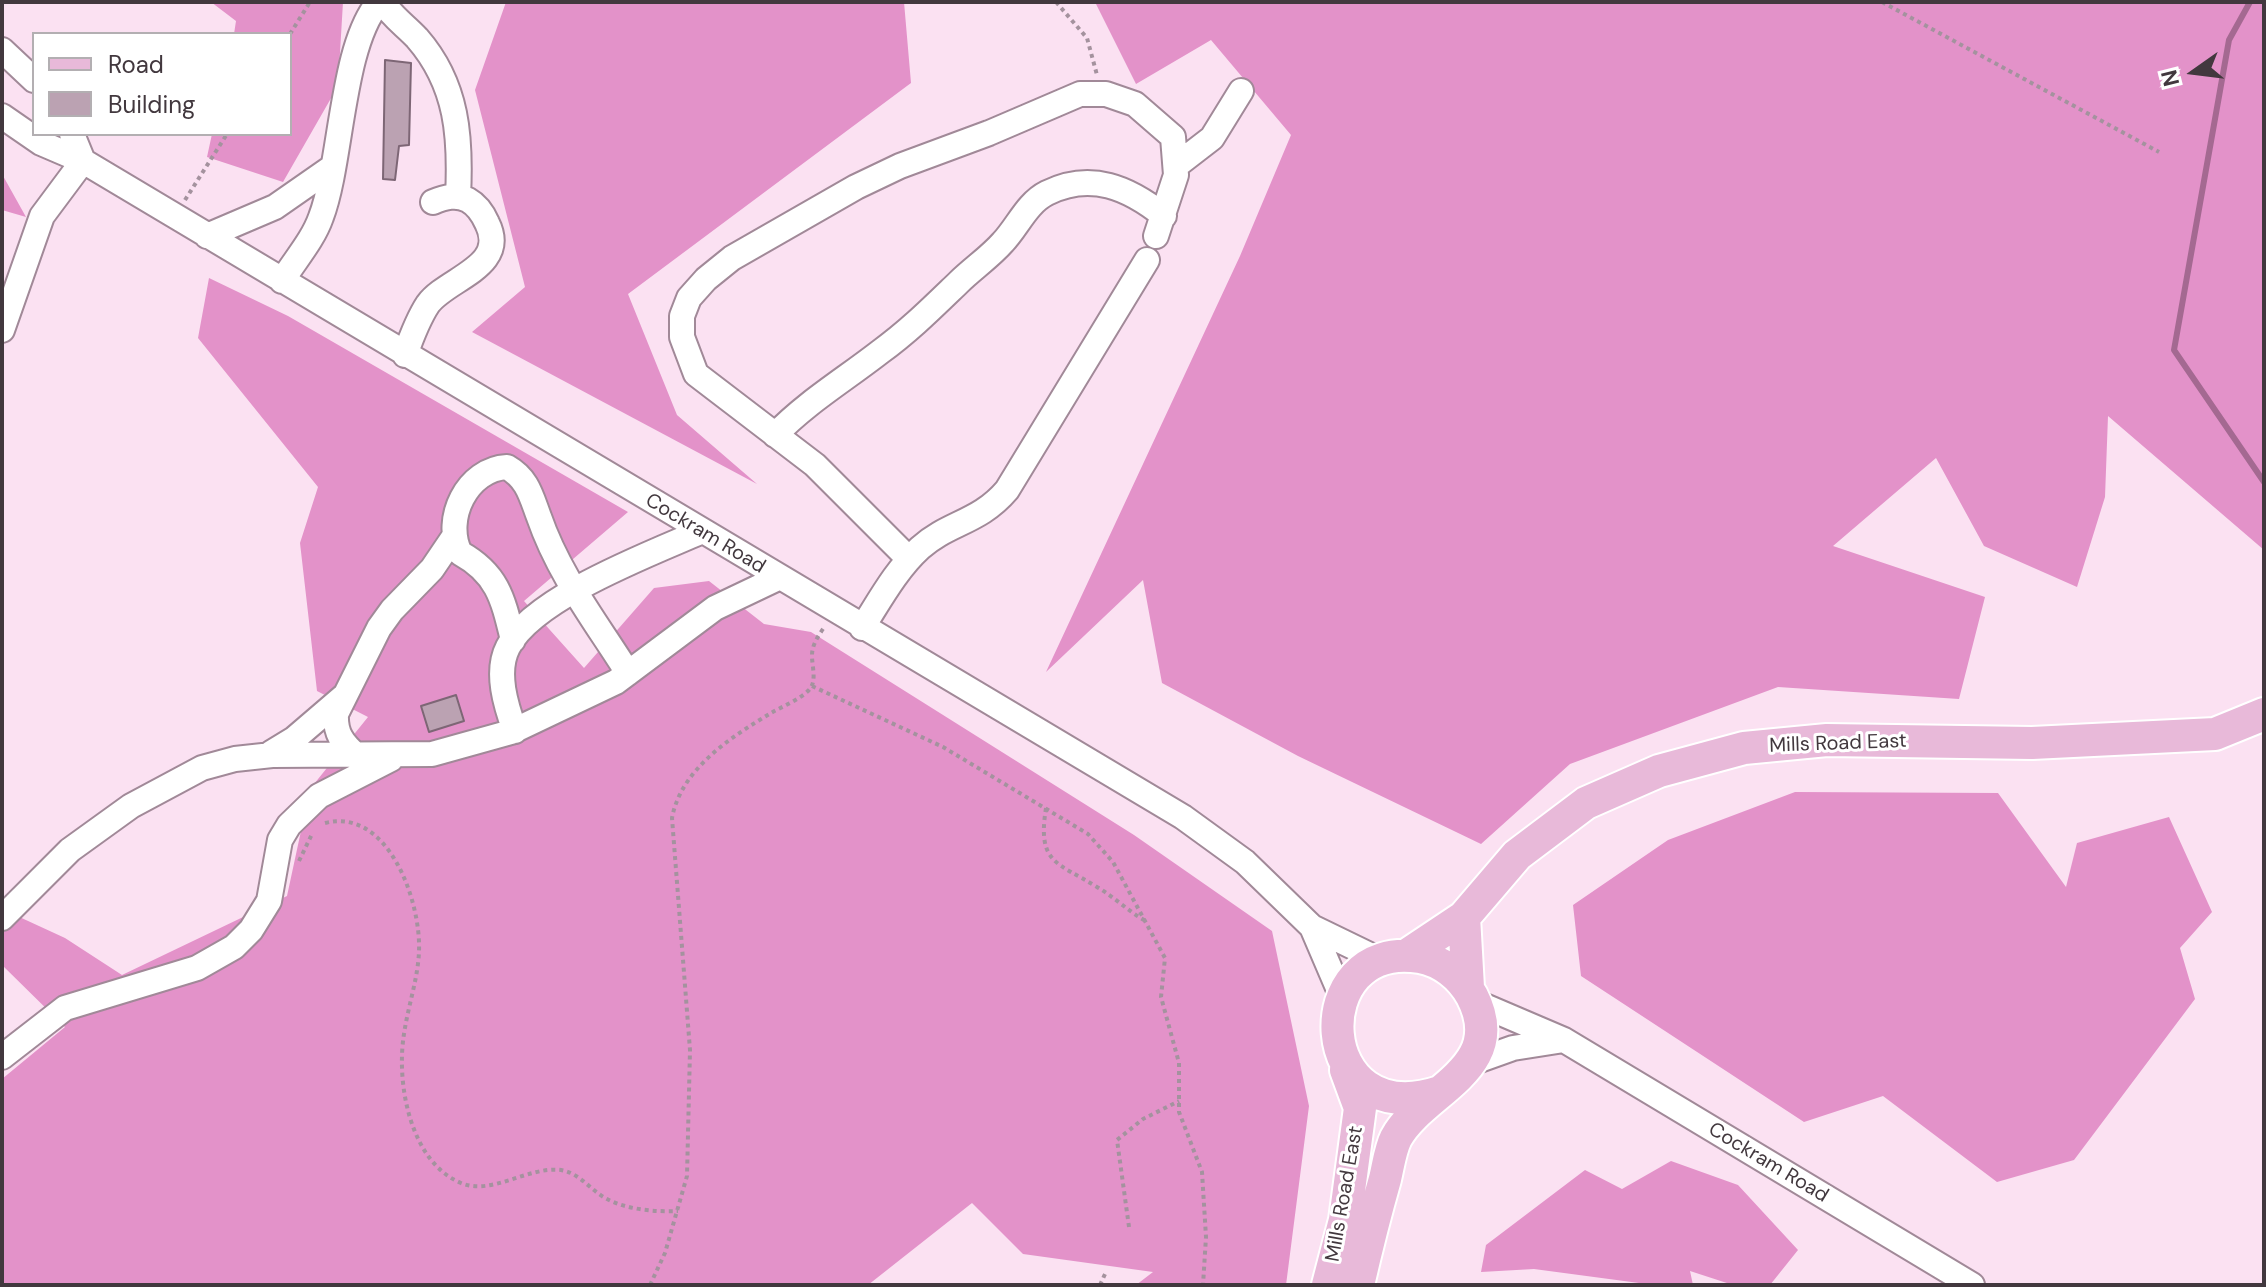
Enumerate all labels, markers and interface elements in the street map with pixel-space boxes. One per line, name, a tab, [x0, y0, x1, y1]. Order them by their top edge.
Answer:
legend	[32, 32, 292, 136]
north arrow	[2154, 32, 2234, 112]
text: Road	[108, 49, 164, 80]
text: N	[2154, 67, 2186, 89]
text: Building	[108, 89, 195, 120]
street label: Cockram Road	[641, 489, 769, 579]
street label: Mills Road East	[1769, 730, 1907, 758]
street label: Cockram Road	[1704, 1118, 1832, 1208]
street label: Mills Road East	[1321, 1124, 1369, 1264]

